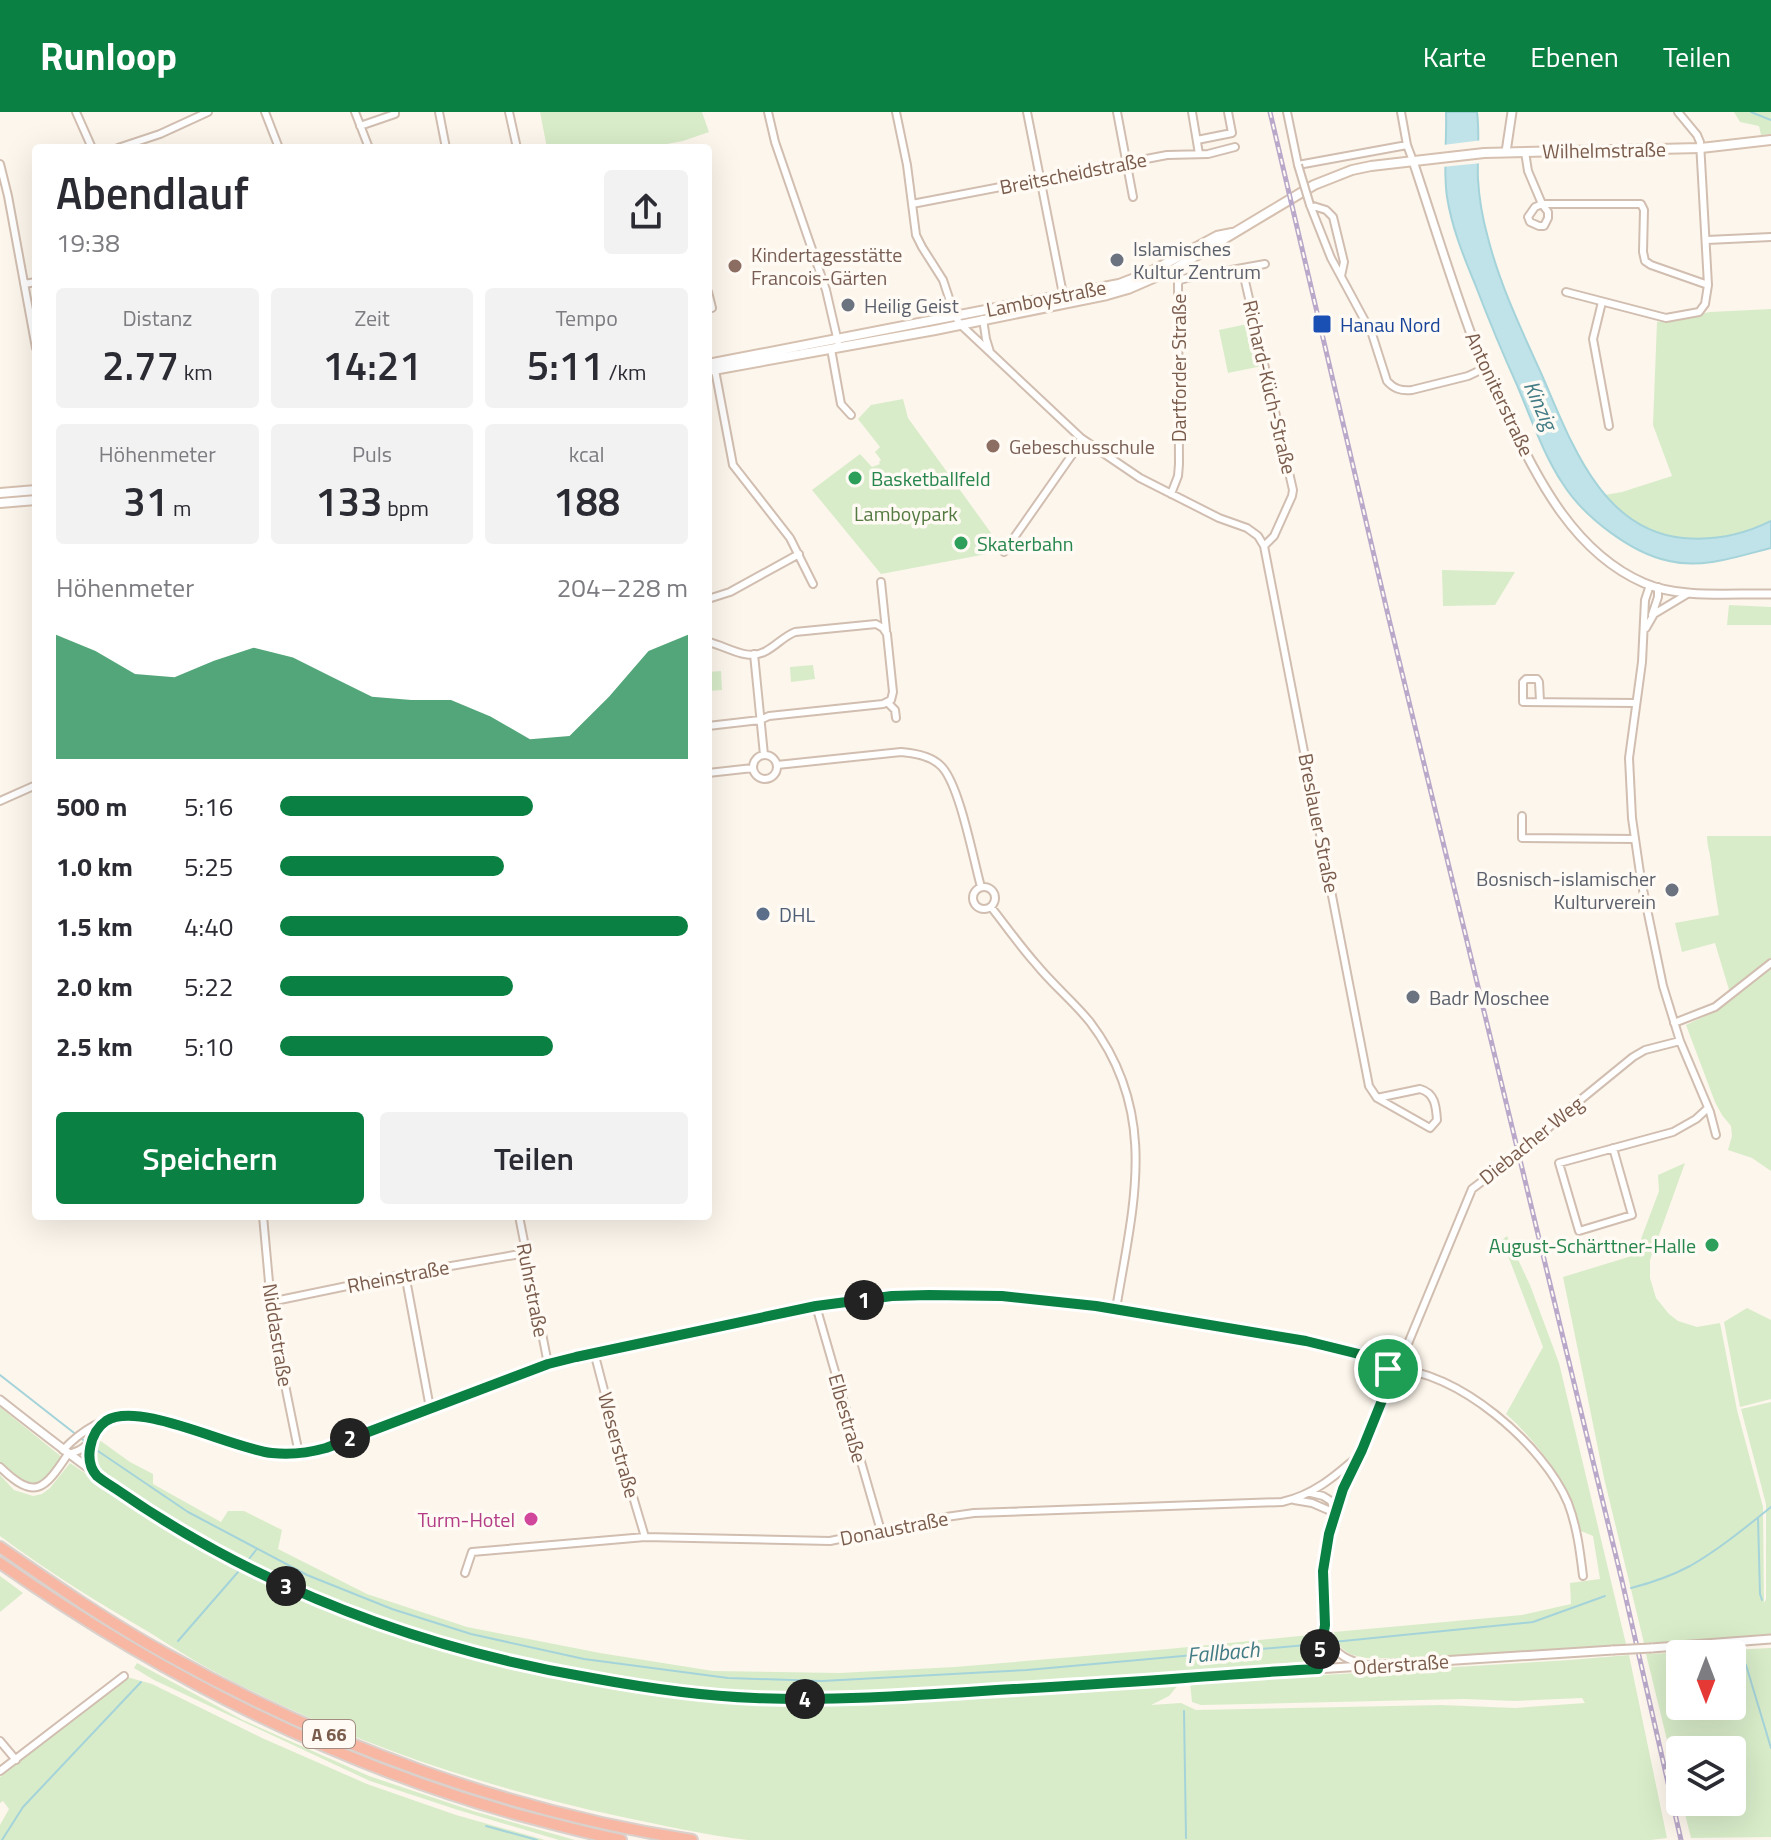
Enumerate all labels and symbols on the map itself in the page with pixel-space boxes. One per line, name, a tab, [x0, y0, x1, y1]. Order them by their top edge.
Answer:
street label: Wilhelmstraße	[1542, 133, 1666, 167]
street label: Breitscheidstraße	[997, 144, 1149, 202]
place label: Islamisches Kultur Zentrum	[1133, 233, 1261, 287]
place label: Kindertagesstätte Francois-Gärten	[751, 239, 902, 293]
marker: Islamisches Kultur Zentrum	[1108, 251, 1126, 269]
marker: Kindertagesstätte Francois-Gärten	[726, 257, 744, 275]
street label: Lamboystraße	[983, 271, 1109, 325]
place label: Heilig Geist	[864, 290, 959, 321]
street label: Dartforder Straße	[1163, 294, 1194, 442]
marker: Heilig Geist	[839, 296, 857, 314]
street label: Richard-Küch-Straße	[1235, 297, 1305, 477]
place label: Hanau Nord	[1340, 309, 1441, 340]
marker: Hanau Nord	[1311, 313, 1333, 335]
street label: Antoniterstraße	[1458, 327, 1542, 461]
water label: Kinzig	[1515, 375, 1568, 438]
place label: Gebeschusschule	[1009, 431, 1155, 462]
marker: Gebeschusschule	[984, 437, 1002, 455]
place label: Basketballfeld	[871, 463, 991, 494]
marker: Basketballfeld	[846, 469, 864, 487]
park label: Lamboypark	[854, 498, 958, 529]
place label: Skaterbahn	[977, 528, 1073, 559]
marker: Skaterbahn	[952, 534, 970, 552]
street label: Breslauer Straße	[1290, 751, 1348, 895]
place label: Bosnisch-islamischer Kulturverein	[1476, 863, 1656, 917]
marker: Bosnisch-islamischer Kulturverein	[1663, 881, 1681, 899]
place label: DHL	[779, 899, 815, 930]
marker: DHL	[754, 905, 772, 923]
place label: Badr Moschee	[1429, 982, 1549, 1013]
marker: Badr Moschee	[1404, 988, 1422, 1006]
street label: Diebacher Weg	[1472, 1088, 1590, 1192]
place label: August-Schärttner-Halle	[1489, 1230, 1696, 1261]
marker: August-Schärttner-Halle	[1703, 1236, 1721, 1254]
street label: Ruhrstraße	[509, 1240, 557, 1340]
street label: Rheinstraße	[344, 1251, 452, 1301]
pin: 1	[844, 1280, 884, 1320]
street label: Niddastraße	[255, 1281, 301, 1389]
pin	[1354, 1335, 1422, 1403]
street label: Elbestraße	[821, 1370, 875, 1466]
street label: Weserstraße	[590, 1389, 648, 1501]
pin: 2	[330, 1418, 370, 1458]
street label: Donaustraße	[837, 1502, 951, 1554]
place label: Turm-Hotel	[418, 1504, 515, 1535]
marker: Turm-Hotel	[522, 1510, 540, 1528]
pin: 3	[266, 1566, 306, 1606]
pin: 5	[1300, 1629, 1340, 1669]
water label: Fallbach	[1185, 1632, 1262, 1672]
north arrow	[1666, 1640, 1746, 1720]
street label: Oderstraße	[1352, 1645, 1450, 1683]
pin: 4	[785, 1679, 825, 1719]
road number: A 66	[303, 1720, 355, 1748]

